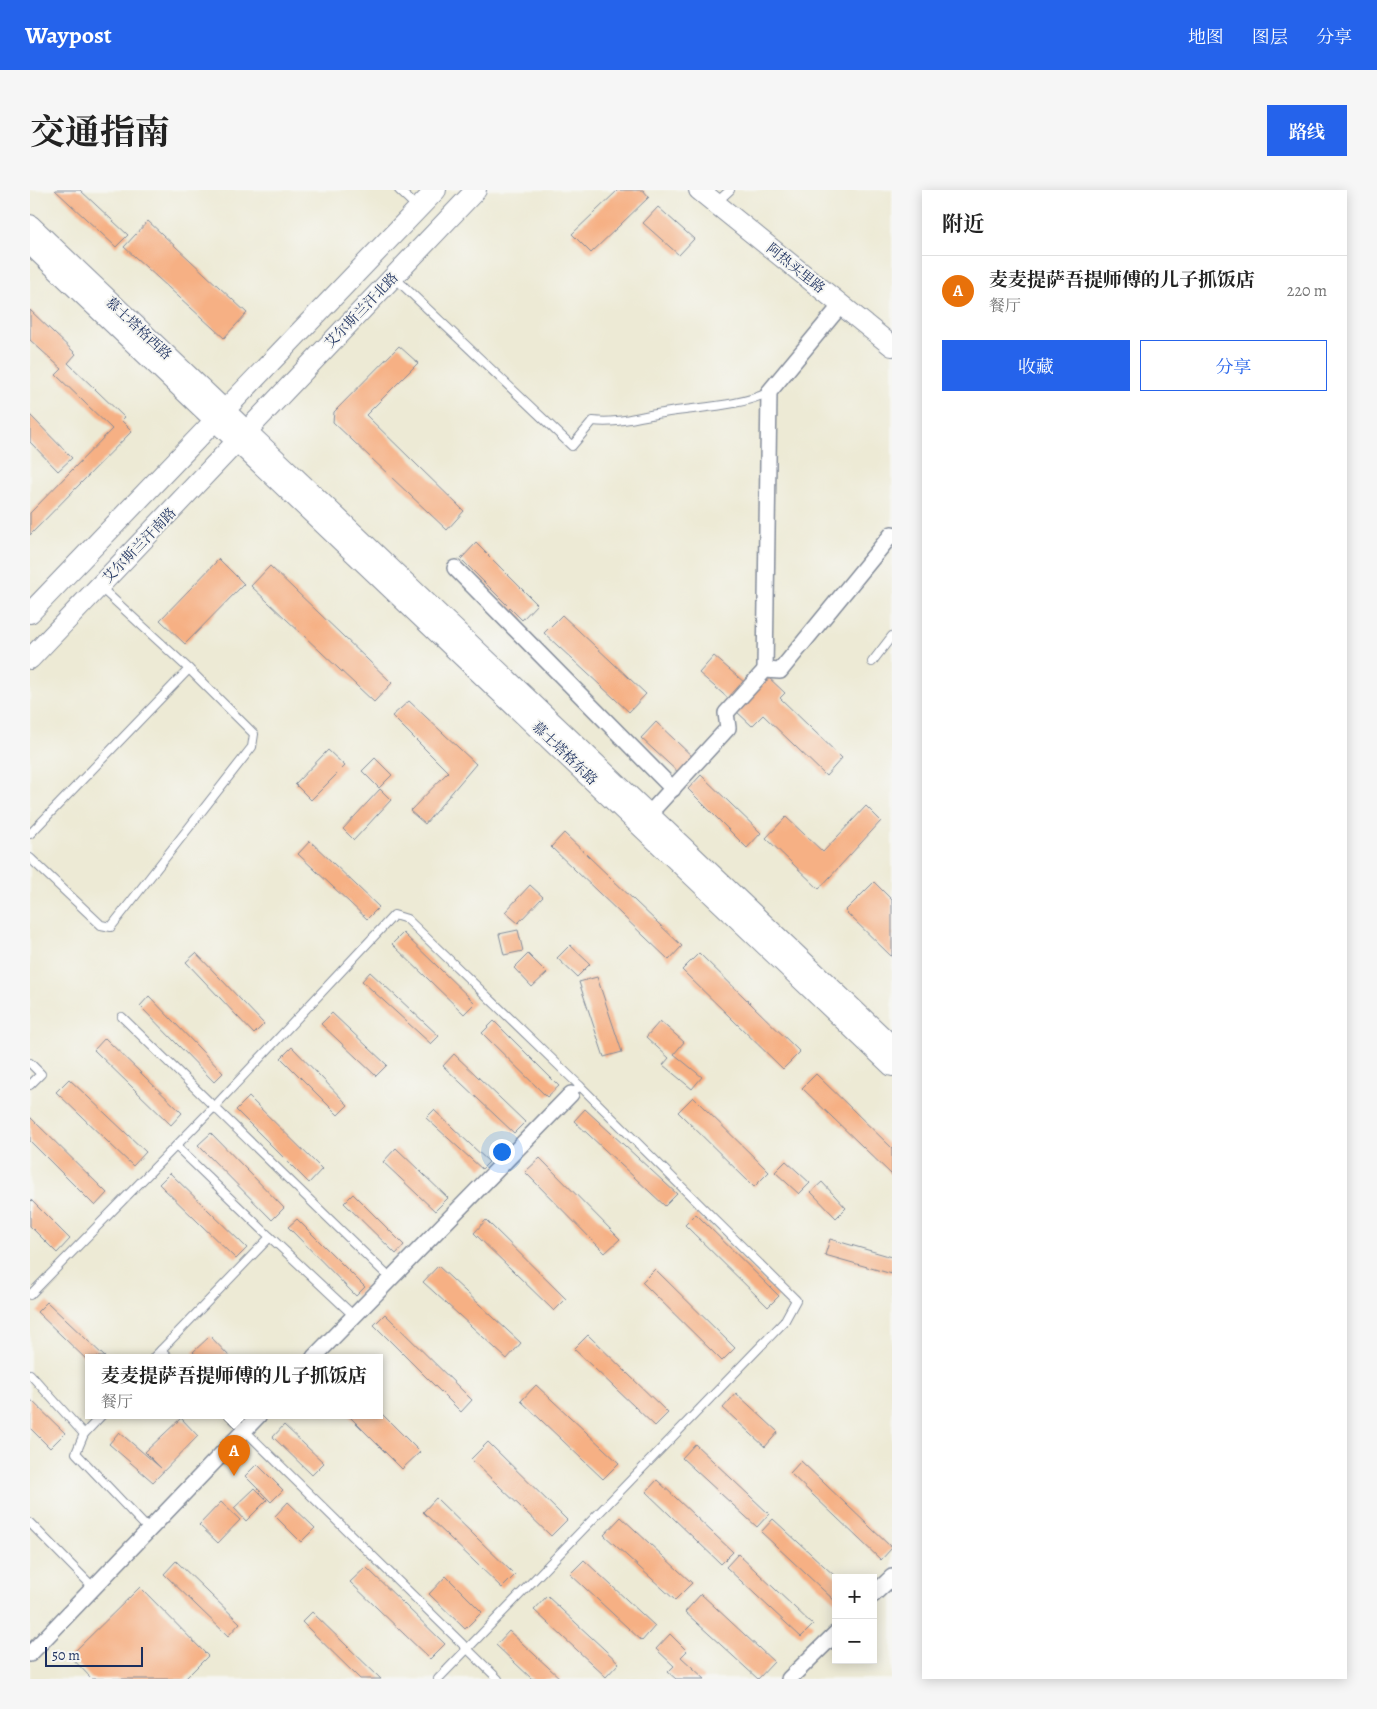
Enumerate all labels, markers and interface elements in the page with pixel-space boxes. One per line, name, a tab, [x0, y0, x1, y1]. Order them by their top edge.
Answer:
text: Waypost	[25, 19, 112, 51]
text: 地图	[1188, 25, 1224, 49]
text: 图层	[1252, 25, 1288, 49]
text: 分享	[1316, 25, 1352, 49]
button: 路线	[1267, 105, 1347, 156]
text: 交通指南	[30, 108, 170, 156]
text: 附近	[942, 210, 984, 238]
street label: 阿热买里路	[763, 239, 829, 298]
text: 麦麦提萨吾提师傅的儿子抓饭店	[989, 267, 1255, 293]
street label: 艾尔斯兰汗北路	[320, 269, 402, 352]
text: A	[953, 280, 963, 302]
text: 220 m	[1287, 280, 1327, 302]
street label: 慕士塔格西路	[101, 293, 176, 364]
text: 餐厅	[989, 295, 1021, 317]
button: 收藏	[942, 340, 1130, 391]
button: 分享	[1140, 340, 1327, 391]
street label: 艾尔斯兰汗南路	[98, 504, 180, 587]
street label: 慕士塔格东路	[528, 717, 601, 789]
your location	[489, 1139, 515, 1165]
popup	[85, 1354, 383, 1419]
text: 麦麦提萨吾提师傅的儿子抓饭店	[101, 1363, 367, 1389]
text: 餐厅	[101, 1391, 133, 1413]
pin: A	[218, 1435, 250, 1476]
map controls	[832, 1574, 877, 1664]
button: +	[832, 1574, 877, 1619]
button: −	[832, 1619, 877, 1664]
scale bar	[45, 1644, 142, 1667]
text: 50 m	[52, 1646, 80, 1665]

